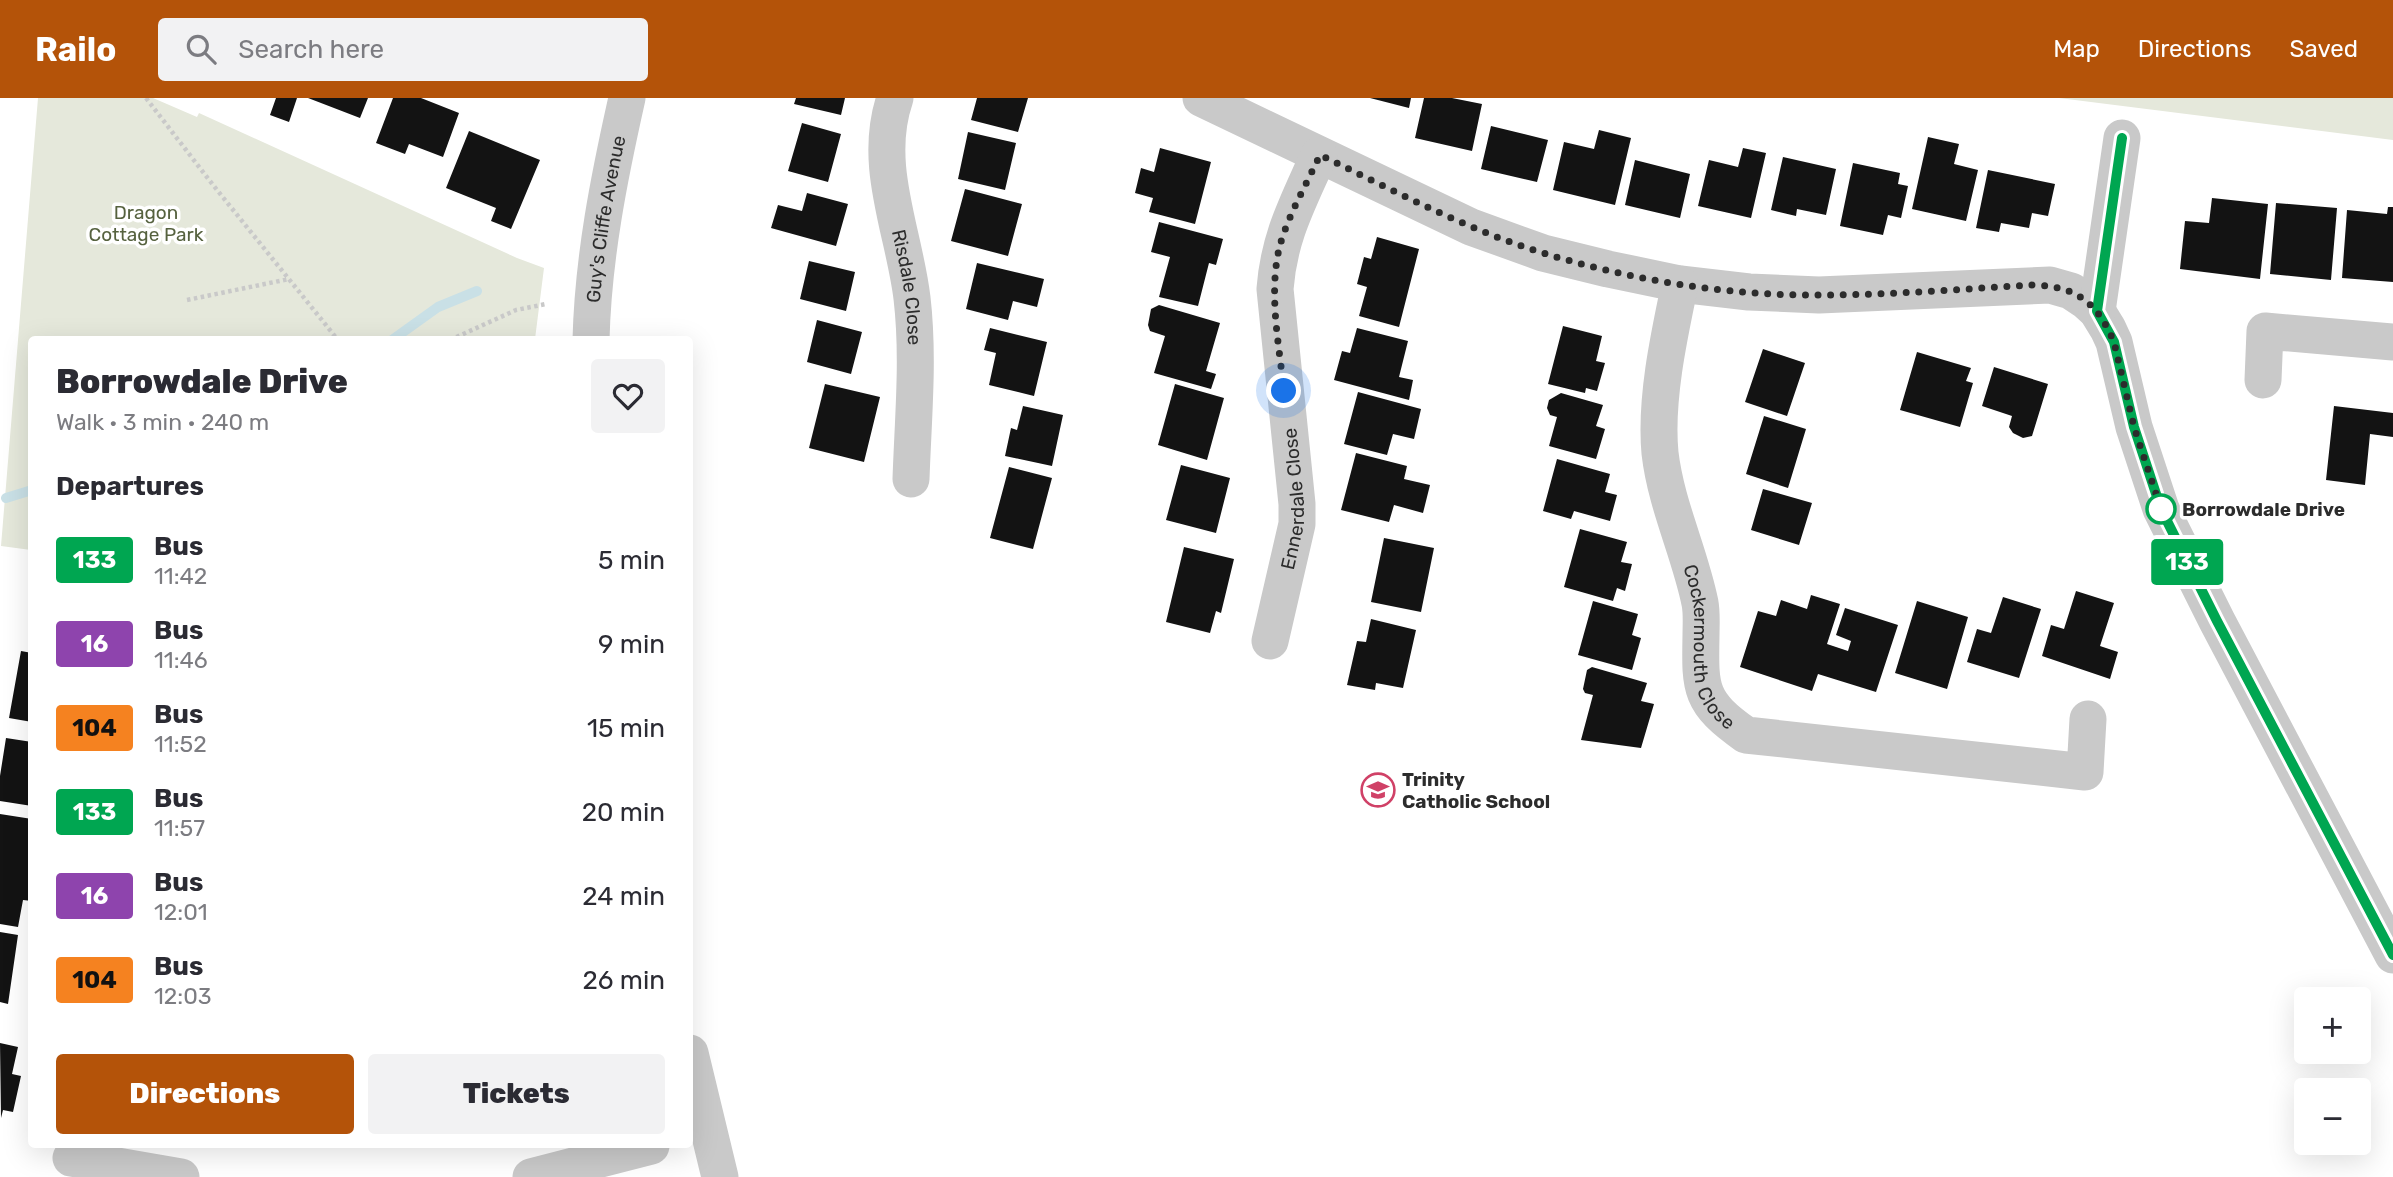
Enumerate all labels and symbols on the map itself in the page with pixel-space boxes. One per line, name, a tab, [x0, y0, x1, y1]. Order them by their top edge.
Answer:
street label: Guy's Cliffe Avenue	[582, 133, 630, 304]
park label: Dragon Cottage Park	[89, 201, 204, 246]
street label: Risdale Close	[887, 227, 926, 346]
your location	[1266, 373, 1301, 408]
street label: Ennerdale Close	[1276, 427, 1309, 572]
marker: Borrowdale Drive	[2146, 494, 2176, 524]
place label: Borrowdale Drive	[2182, 498, 2345, 521]
line badge: 133	[2147, 539, 2227, 585]
street label: Cockermouth Close	[1679, 562, 1740, 734]
place label: Trinity Catholic School	[1402, 768, 1550, 813]
school or university icon: Trinity Catholic School	[1359, 771, 1397, 809]

